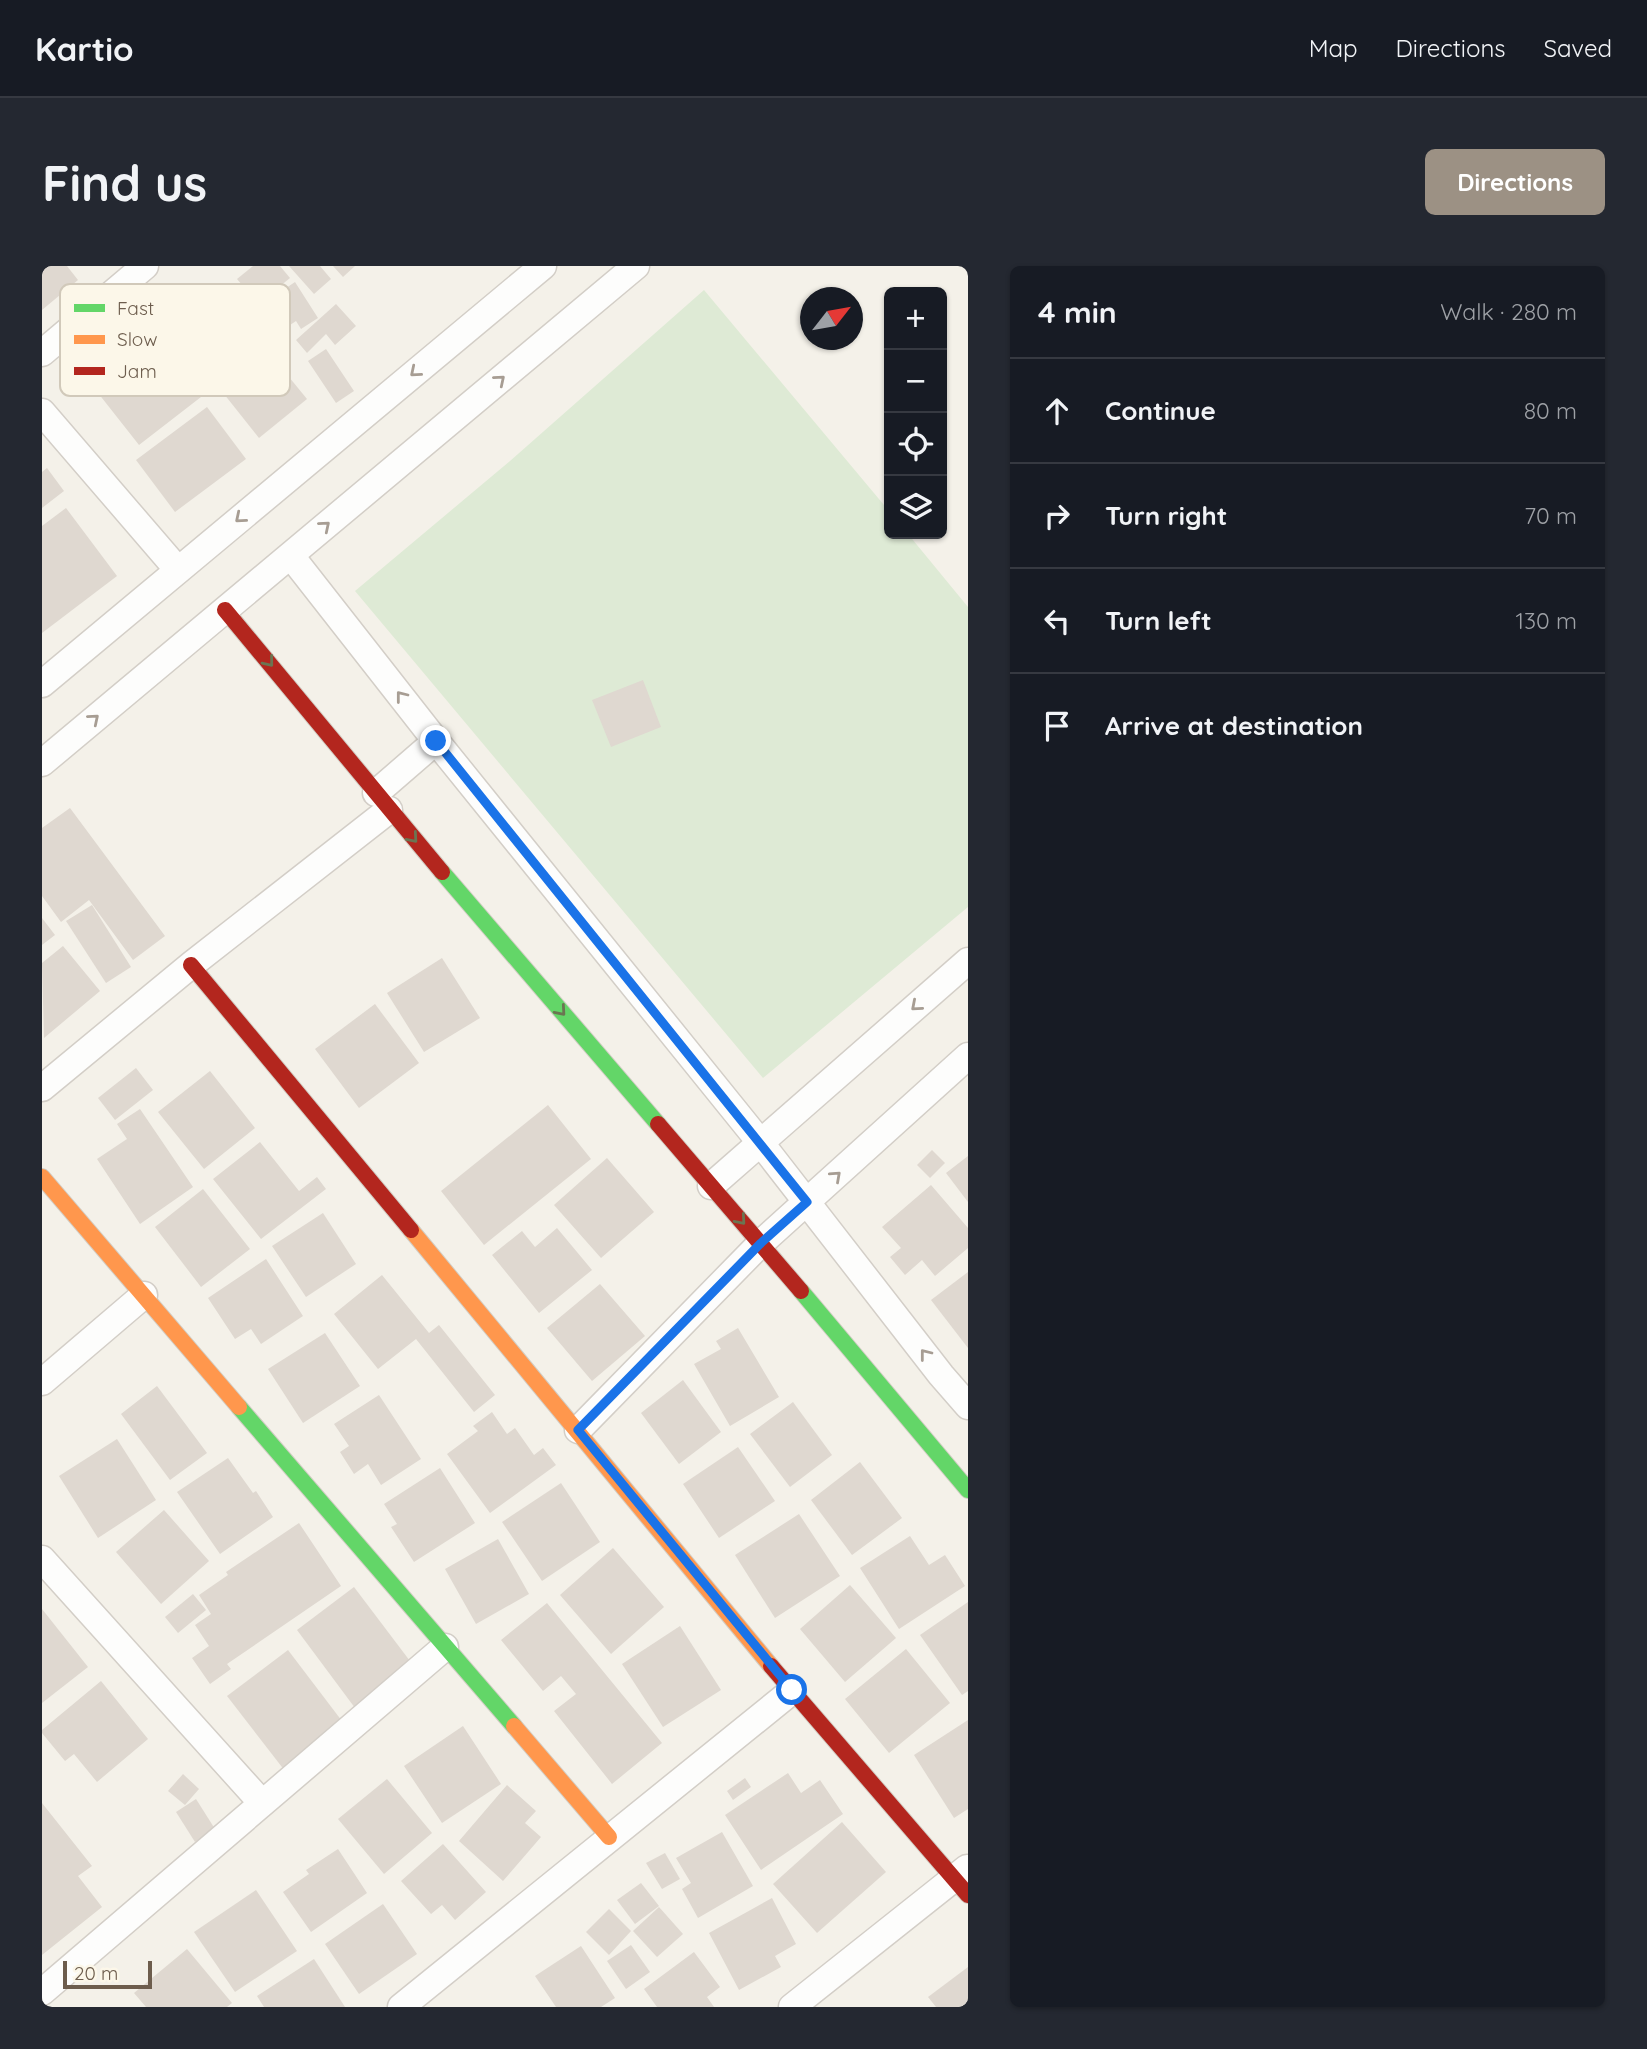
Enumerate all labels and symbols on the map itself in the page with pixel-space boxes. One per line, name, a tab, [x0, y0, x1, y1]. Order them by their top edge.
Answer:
legend	[60, 284, 290, 396]
north arrow	[800, 287, 863, 350]
text: Fast	[117, 296, 154, 320]
text: Slow	[117, 327, 158, 351]
text: Jam	[117, 359, 157, 383]
one-way arrow	[410, 364, 423, 377]
one-way arrow	[491, 376, 504, 388]
one-way arrow	[236, 510, 249, 522]
one-way arrow	[318, 522, 330, 535]
one-way arrow	[260, 655, 273, 667]
one-way arrow	[397, 692, 410, 704]
one-way arrow	[86, 715, 99, 727]
route end	[420, 725, 451, 756]
one-way arrow	[405, 830, 417, 843]
one-way arrow	[912, 998, 925, 1010]
one-way arrow	[553, 1002, 565, 1015]
one-way arrow	[828, 1171, 841, 1184]
one-way arrow	[733, 1212, 745, 1225]
one-way arrow	[920, 1349, 933, 1361]
route start	[776, 1674, 807, 1705]
scale bar	[63, 1958, 152, 1990]

